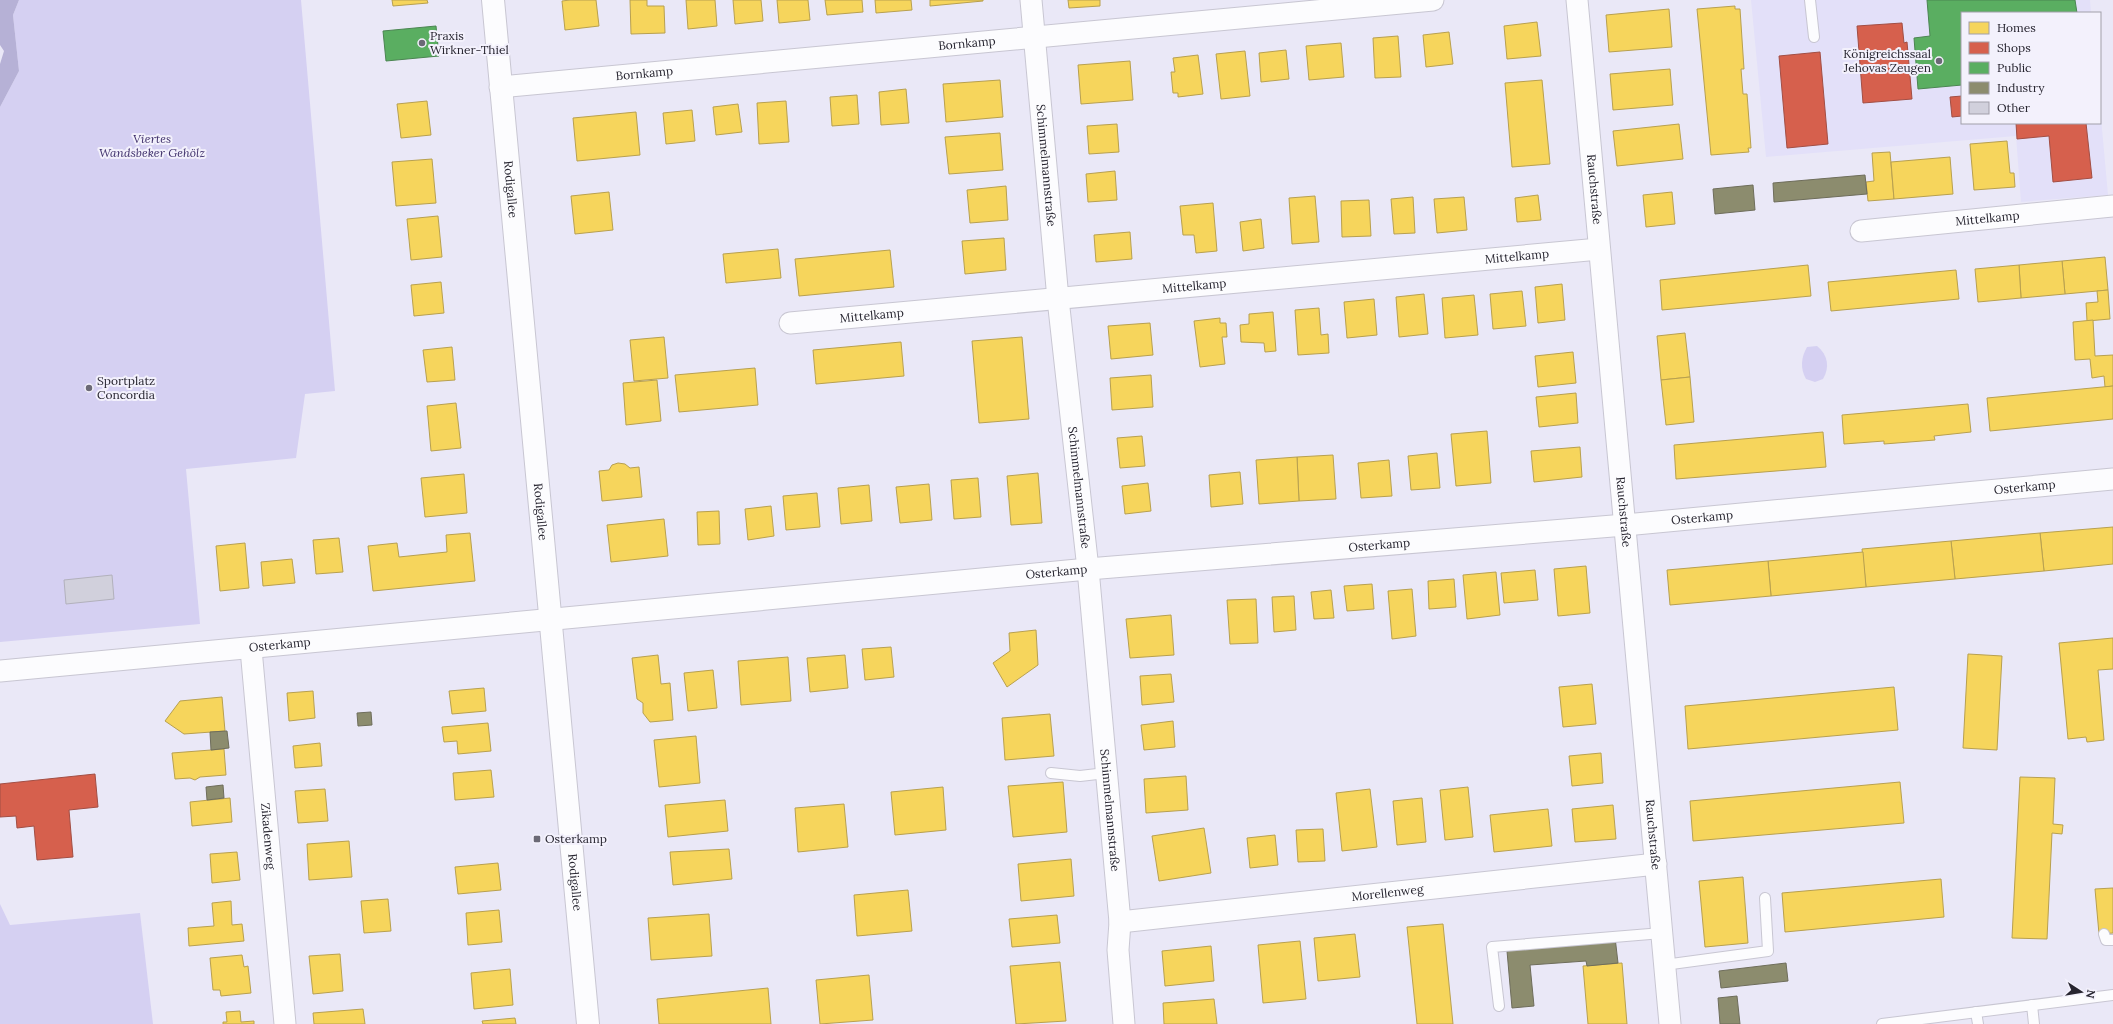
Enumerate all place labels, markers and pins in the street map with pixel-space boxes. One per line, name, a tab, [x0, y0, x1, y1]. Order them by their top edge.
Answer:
place label: Praxis Wirkner-Thiel	[430, 28, 509, 57]
marker: Praxis Wirkner-Thiel	[417, 38, 427, 48]
place label: Königreichssaal Jehovas Zeugen	[1843, 46, 1931, 75]
marker: Königreichssaal Jehovas Zeugen	[1934, 56, 1944, 66]
place label: Sportplatz Concordia	[97, 373, 155, 402]
marker: Sportplatz Concordia	[84, 383, 94, 393]
place label: Osterkamp	[545, 831, 607, 846]
marker: Osterkamp	[532, 834, 542, 844]

